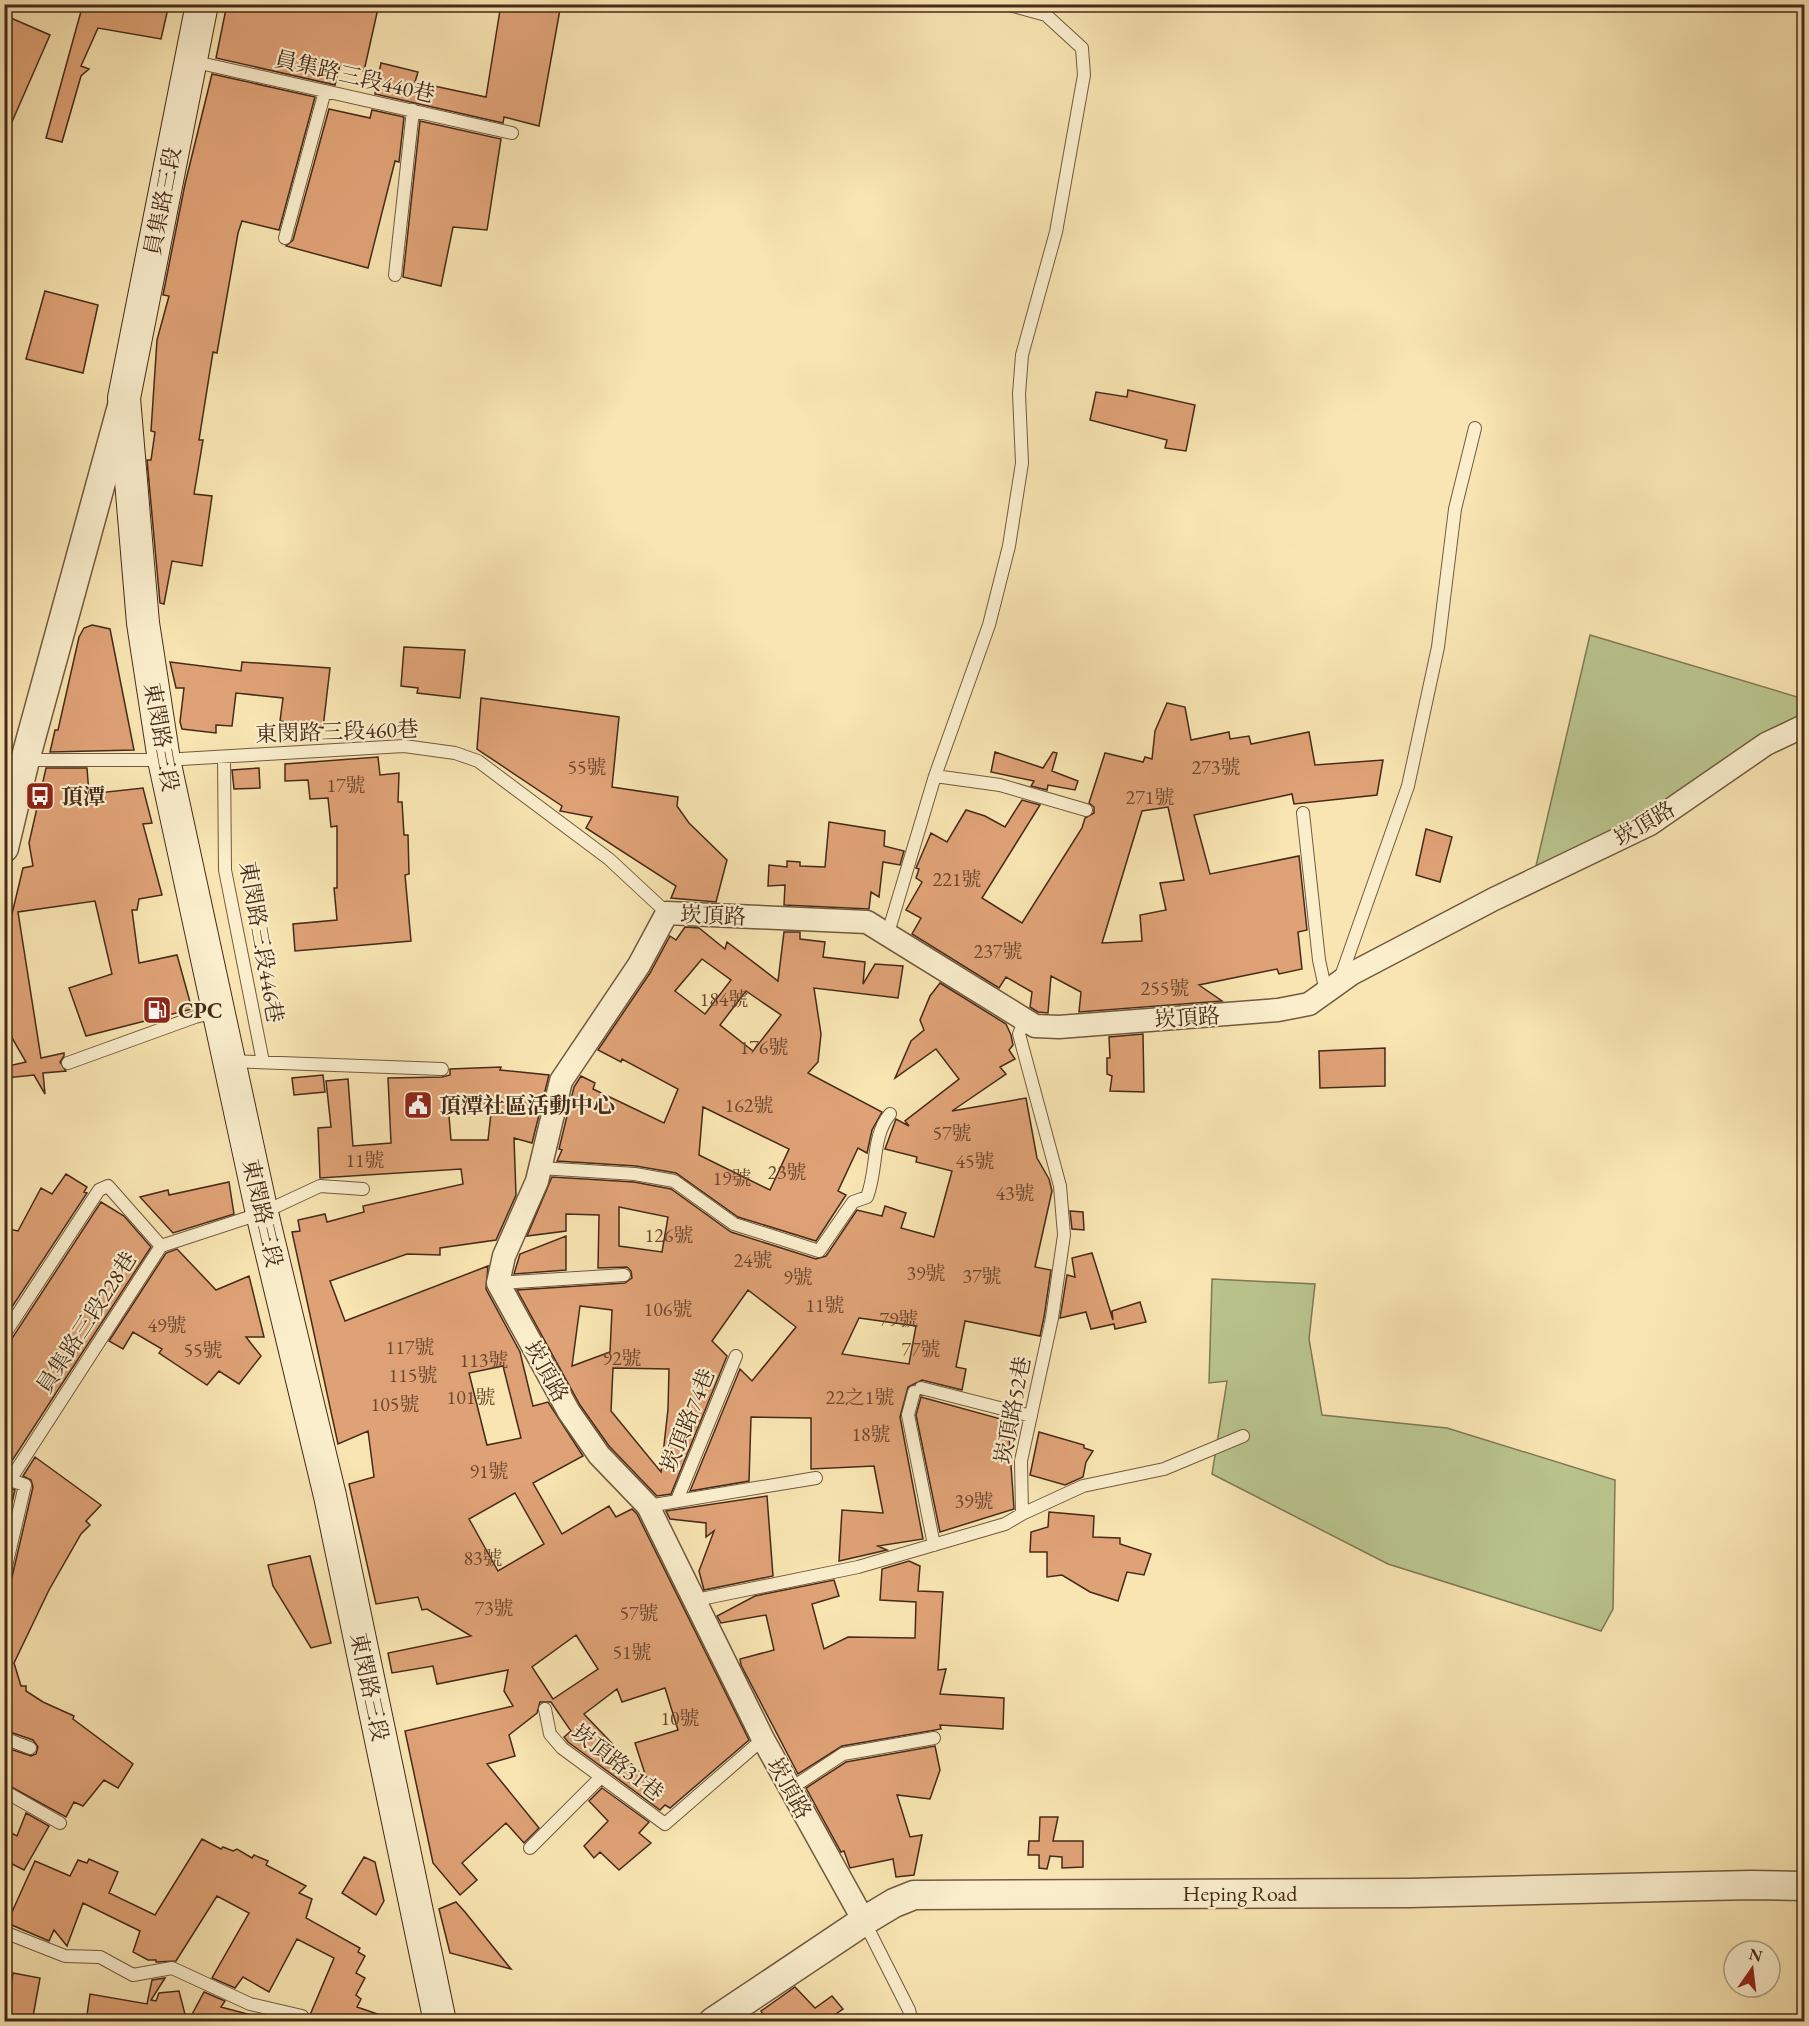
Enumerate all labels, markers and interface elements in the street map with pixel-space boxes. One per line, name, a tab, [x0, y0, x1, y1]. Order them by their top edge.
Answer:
street label: 員集路三段440巷	[272, 44, 438, 109]
street label: 員集路三段	[138, 144, 187, 258]
street label: 東閔路三段	[138, 680, 185, 794]
street label: 東閔路三段460巷	[255, 714, 419, 749]
house number: 55號	[567, 754, 607, 780]
house number: 273號	[1192, 754, 1240, 780]
house number: 17號	[326, 772, 366, 798]
bus stop icon: 頂潭	[24, 780, 56, 812]
place label: 頂潭	[61, 782, 105, 811]
house number: 271號	[1126, 784, 1174, 810]
street label: 崁頂路	[1608, 794, 1680, 852]
street label: 東閔路三段446巷	[233, 859, 290, 1025]
house number: 221號	[933, 866, 981, 892]
street label: 崁頂路	[679, 900, 746, 931]
house number: 237號	[974, 938, 1022, 964]
house number: 255號	[1141, 975, 1189, 1001]
house number: 184號	[700, 986, 748, 1012]
fuel station icon: CPC	[141, 994, 173, 1026]
place label: CPC	[178, 996, 223, 1025]
street label: 崁頂路	[1153, 1001, 1221, 1034]
house number: 176號	[740, 1034, 788, 1060]
public building icon: 頂潭社區活動中心	[402, 1089, 434, 1121]
place label: 頂潭社區活動中心	[439, 1091, 615, 1120]
house number: 162號	[725, 1092, 773, 1118]
house number: 57號	[932, 1120, 972, 1146]
house number: 11號	[345, 1147, 385, 1173]
house number: 45號	[955, 1148, 995, 1174]
street label: 東閔路三段	[236, 1156, 289, 1270]
house number: 23號	[767, 1159, 807, 1185]
house number: 19號	[712, 1165, 752, 1191]
house number: 43號	[995, 1180, 1035, 1206]
house number: 126號	[645, 1222, 693, 1248]
street label: 員集路三段228巷	[30, 1246, 143, 1399]
house number: 24號	[733, 1247, 773, 1273]
house number: 39號	[906, 1260, 946, 1286]
house number: 37號	[962, 1263, 1002, 1289]
house number: 9號	[783, 1264, 813, 1290]
house number: 11號	[805, 1292, 845, 1318]
house number: 106號	[644, 1296, 692, 1322]
house number: 79號	[879, 1306, 919, 1332]
house number: 49號	[147, 1312, 187, 1338]
house number: 117號	[386, 1334, 434, 1360]
street label: 崁頂路	[518, 1335, 575, 1407]
house number: 77號	[901, 1336, 941, 1362]
house number: 55號	[183, 1337, 223, 1363]
house number: 92號	[602, 1345, 642, 1371]
house number: 113號	[460, 1347, 508, 1373]
street label: 崁頂路52巷	[988, 1354, 1037, 1466]
house number: 115號	[389, 1362, 437, 1388]
street label: 崁頂路74巷	[654, 1364, 721, 1476]
house number: 101號	[447, 1384, 495, 1410]
house number: 22之1號	[826, 1384, 894, 1410]
house number: 105號	[371, 1391, 419, 1417]
house number: 18號	[851, 1421, 891, 1447]
house number: 91號	[469, 1458, 509, 1484]
house number: 39號	[954, 1488, 994, 1514]
house number: 83號	[463, 1545, 503, 1571]
house number: 73號	[474, 1595, 514, 1621]
house number: 57號	[619, 1600, 659, 1626]
street label: 東閔路三段	[344, 1630, 395, 1744]
house number: 51號	[612, 1639, 652, 1665]
house number: 10號	[660, 1705, 700, 1731]
street label: 崁頂路31巷	[566, 1717, 670, 1807]
street label: 崁頂路	[761, 1752, 818, 1824]
street label: Heping Road	[1183, 1879, 1298, 1908]
north arrow	[1722, 1939, 1782, 1999]
text: N	[1747, 1943, 1764, 1967]

